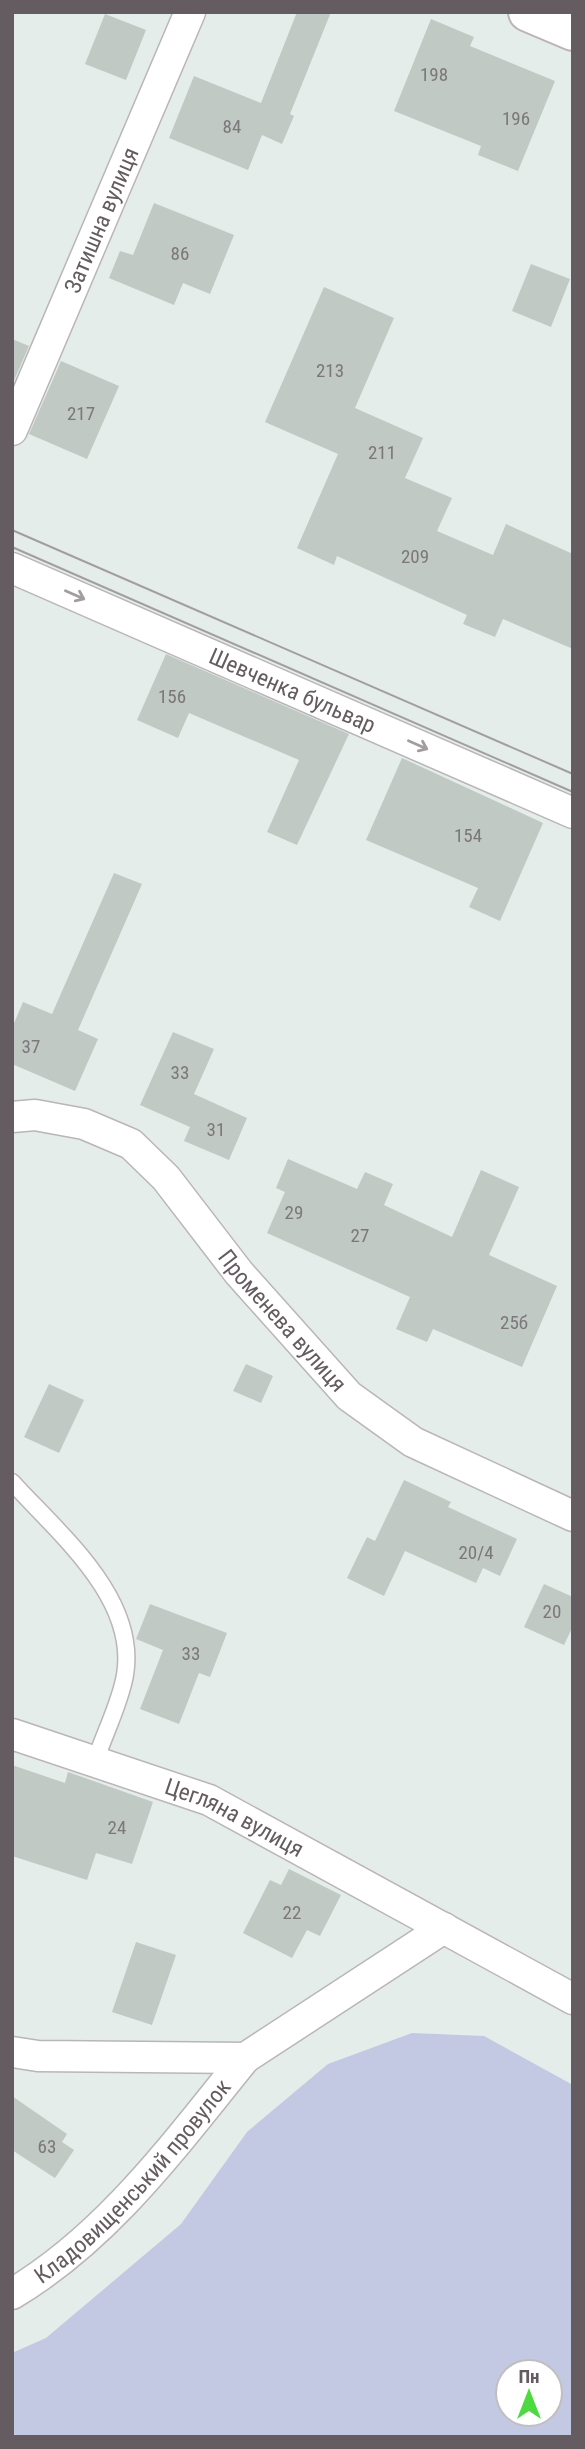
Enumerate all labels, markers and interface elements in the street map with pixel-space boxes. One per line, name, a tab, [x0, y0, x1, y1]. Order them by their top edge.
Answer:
house number: 198	[420, 63, 448, 86]
house number: 196	[502, 107, 530, 130]
house number: 84	[223, 115, 241, 138]
street label: Затишна вулиця	[59, 143, 145, 297]
house number: 86	[171, 242, 189, 265]
house number: 213	[316, 359, 344, 382]
house number: 217	[67, 402, 95, 425]
house number: 211	[368, 441, 396, 464]
house number: 209	[401, 545, 429, 568]
one-way arrow	[64, 589, 85, 602]
street label: Шевченка бульвар	[205, 643, 380, 739]
house number: 156	[158, 685, 186, 708]
one-way arrow	[407, 739, 428, 752]
house number: 154	[454, 824, 482, 847]
house number: 37	[22, 1035, 40, 1058]
house number: 33	[171, 1061, 189, 1084]
house number: 31	[207, 1118, 225, 1141]
house number: 29	[285, 1201, 303, 1224]
house number: 27	[351, 1224, 369, 1247]
street label: Променева вулиця	[212, 1245, 352, 1398]
house number: 25б	[500, 1311, 528, 1334]
house number: 20/4	[458, 1541, 494, 1564]
house number: 20	[543, 1600, 561, 1623]
house number: 33	[182, 1642, 200, 1665]
street label: Цегляна вулиця	[161, 1773, 308, 1863]
house number: 24	[108, 1816, 126, 1839]
house number: 22	[283, 1901, 301, 1924]
street label: Кладовищенський провулок	[29, 2074, 237, 2289]
house number: 63	[38, 2135, 56, 2158]
north arrow	[494, 2358, 564, 2428]
text: Пн	[518, 2365, 540, 2388]

